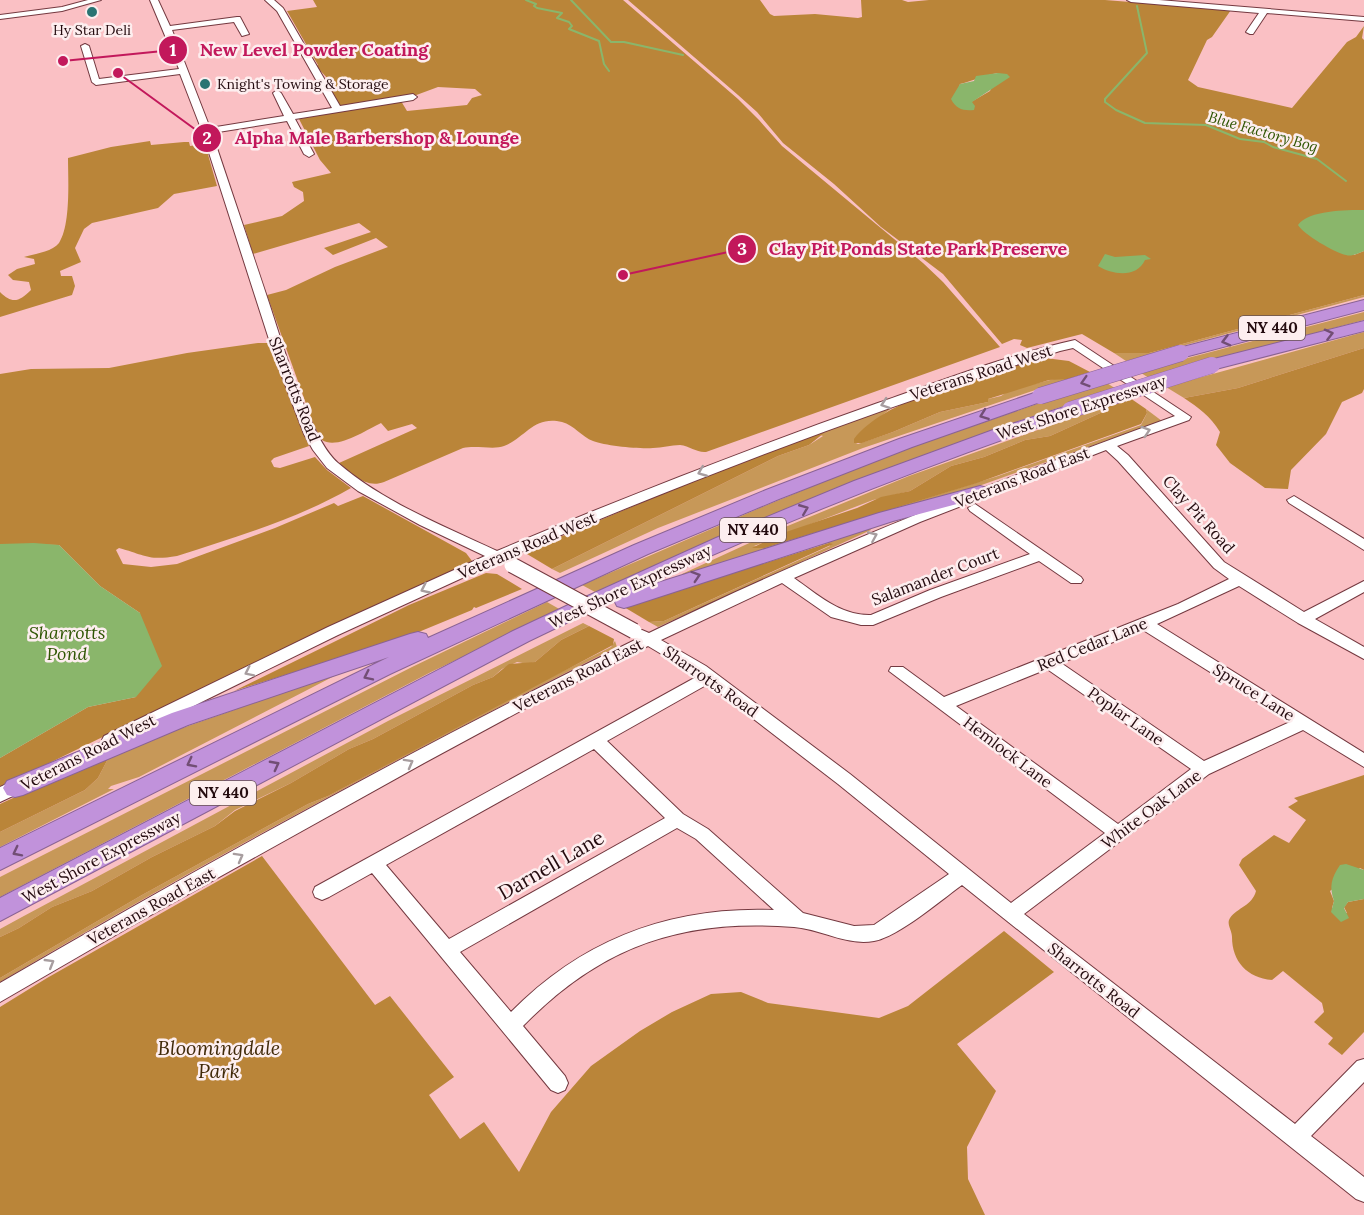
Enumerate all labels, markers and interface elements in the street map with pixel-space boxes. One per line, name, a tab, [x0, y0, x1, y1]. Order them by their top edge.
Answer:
marker: Hy Star Deli	[85, 5, 99, 19]
place label: Hy Star Deli	[53, 21, 131, 39]
callout: New Level Powder Coating	[158, 32, 441, 68]
text: 1	[169, 38, 177, 61]
text: New Level Powder Coating	[200, 38, 429, 61]
place label: Knight's Towing & Storage	[217, 75, 389, 93]
marker: Knight's Towing & Storage	[198, 77, 212, 91]
water label: Blue Factory Bog	[1206, 107, 1320, 156]
callout: Alpha Male Barbershop & Lounge	[192, 120, 531, 156]
text: 2	[202, 126, 212, 149]
text: Alpha Male Barbershop & Lounge	[235, 126, 520, 149]
callout: Clay Pit Ponds State Park Preserve	[727, 231, 1079, 267]
text: 3	[737, 237, 747, 260]
text: Clay Pit Ponds State Park Preserve	[769, 237, 1068, 260]
road number: NY 440	[1239, 316, 1305, 340]
one-way arrow	[1324, 329, 1334, 342]
one-way arrow	[1221, 333, 1231, 346]
street label: Sharrotts Road	[265, 334, 325, 445]
street label: Veterans Road West	[906, 339, 1055, 405]
street label: West Shore Expressway	[994, 370, 1169, 444]
one-way arrow	[1080, 375, 1091, 387]
one-way arrow	[880, 396, 891, 409]
one-way arrow	[979, 407, 990, 420]
one-way arrow	[1140, 426, 1151, 439]
street label: Veterans Road East	[951, 442, 1093, 512]
one-way arrow	[697, 465, 708, 477]
street label: Clay Pit Road	[1159, 471, 1240, 558]
one-way arrow	[798, 504, 809, 516]
street label: Veterans Road West	[454, 506, 600, 584]
road number: NY 440	[720, 518, 786, 542]
one-way arrow	[867, 531, 878, 543]
street label: West Shore Expressway	[546, 539, 715, 632]
street label: Salamander Court	[868, 542, 1002, 610]
one-way arrow	[690, 571, 701, 583]
one-way arrow	[420, 581, 431, 593]
street label: Red Cedar Lane	[1034, 613, 1150, 675]
water label: Sharrotts Pond	[29, 621, 105, 665]
street label: Veterans Road East	[509, 633, 647, 717]
street label: Sharrotts Road	[660, 641, 763, 721]
street label: Spruce Lane	[1209, 659, 1299, 725]
one-way arrow	[244, 665, 255, 677]
one-way arrow	[363, 668, 374, 680]
street label: Poplar Lane	[1084, 682, 1168, 750]
street label: Veterans Road West	[16, 709, 159, 795]
street label: Hemlock Lane	[960, 712, 1057, 792]
one-way arrow	[186, 756, 197, 767]
one-way arrow	[403, 759, 414, 770]
one-way arrow	[268, 761, 279, 772]
street label: White Oak Lane	[1097, 765, 1205, 853]
road number: NY 440	[190, 781, 256, 805]
street label: West Shore Expressway	[18, 806, 184, 907]
street label: Darnell Lane	[493, 824, 608, 905]
one-way arrow	[12, 844, 23, 856]
one-way arrow	[232, 853, 243, 865]
street label: Veterans Road East	[83, 862, 219, 950]
street label: Sharrotts Road	[1044, 938, 1144, 1022]
one-way arrow	[44, 959, 54, 971]
park label: Bloomingdale Park	[158, 1035, 280, 1083]

